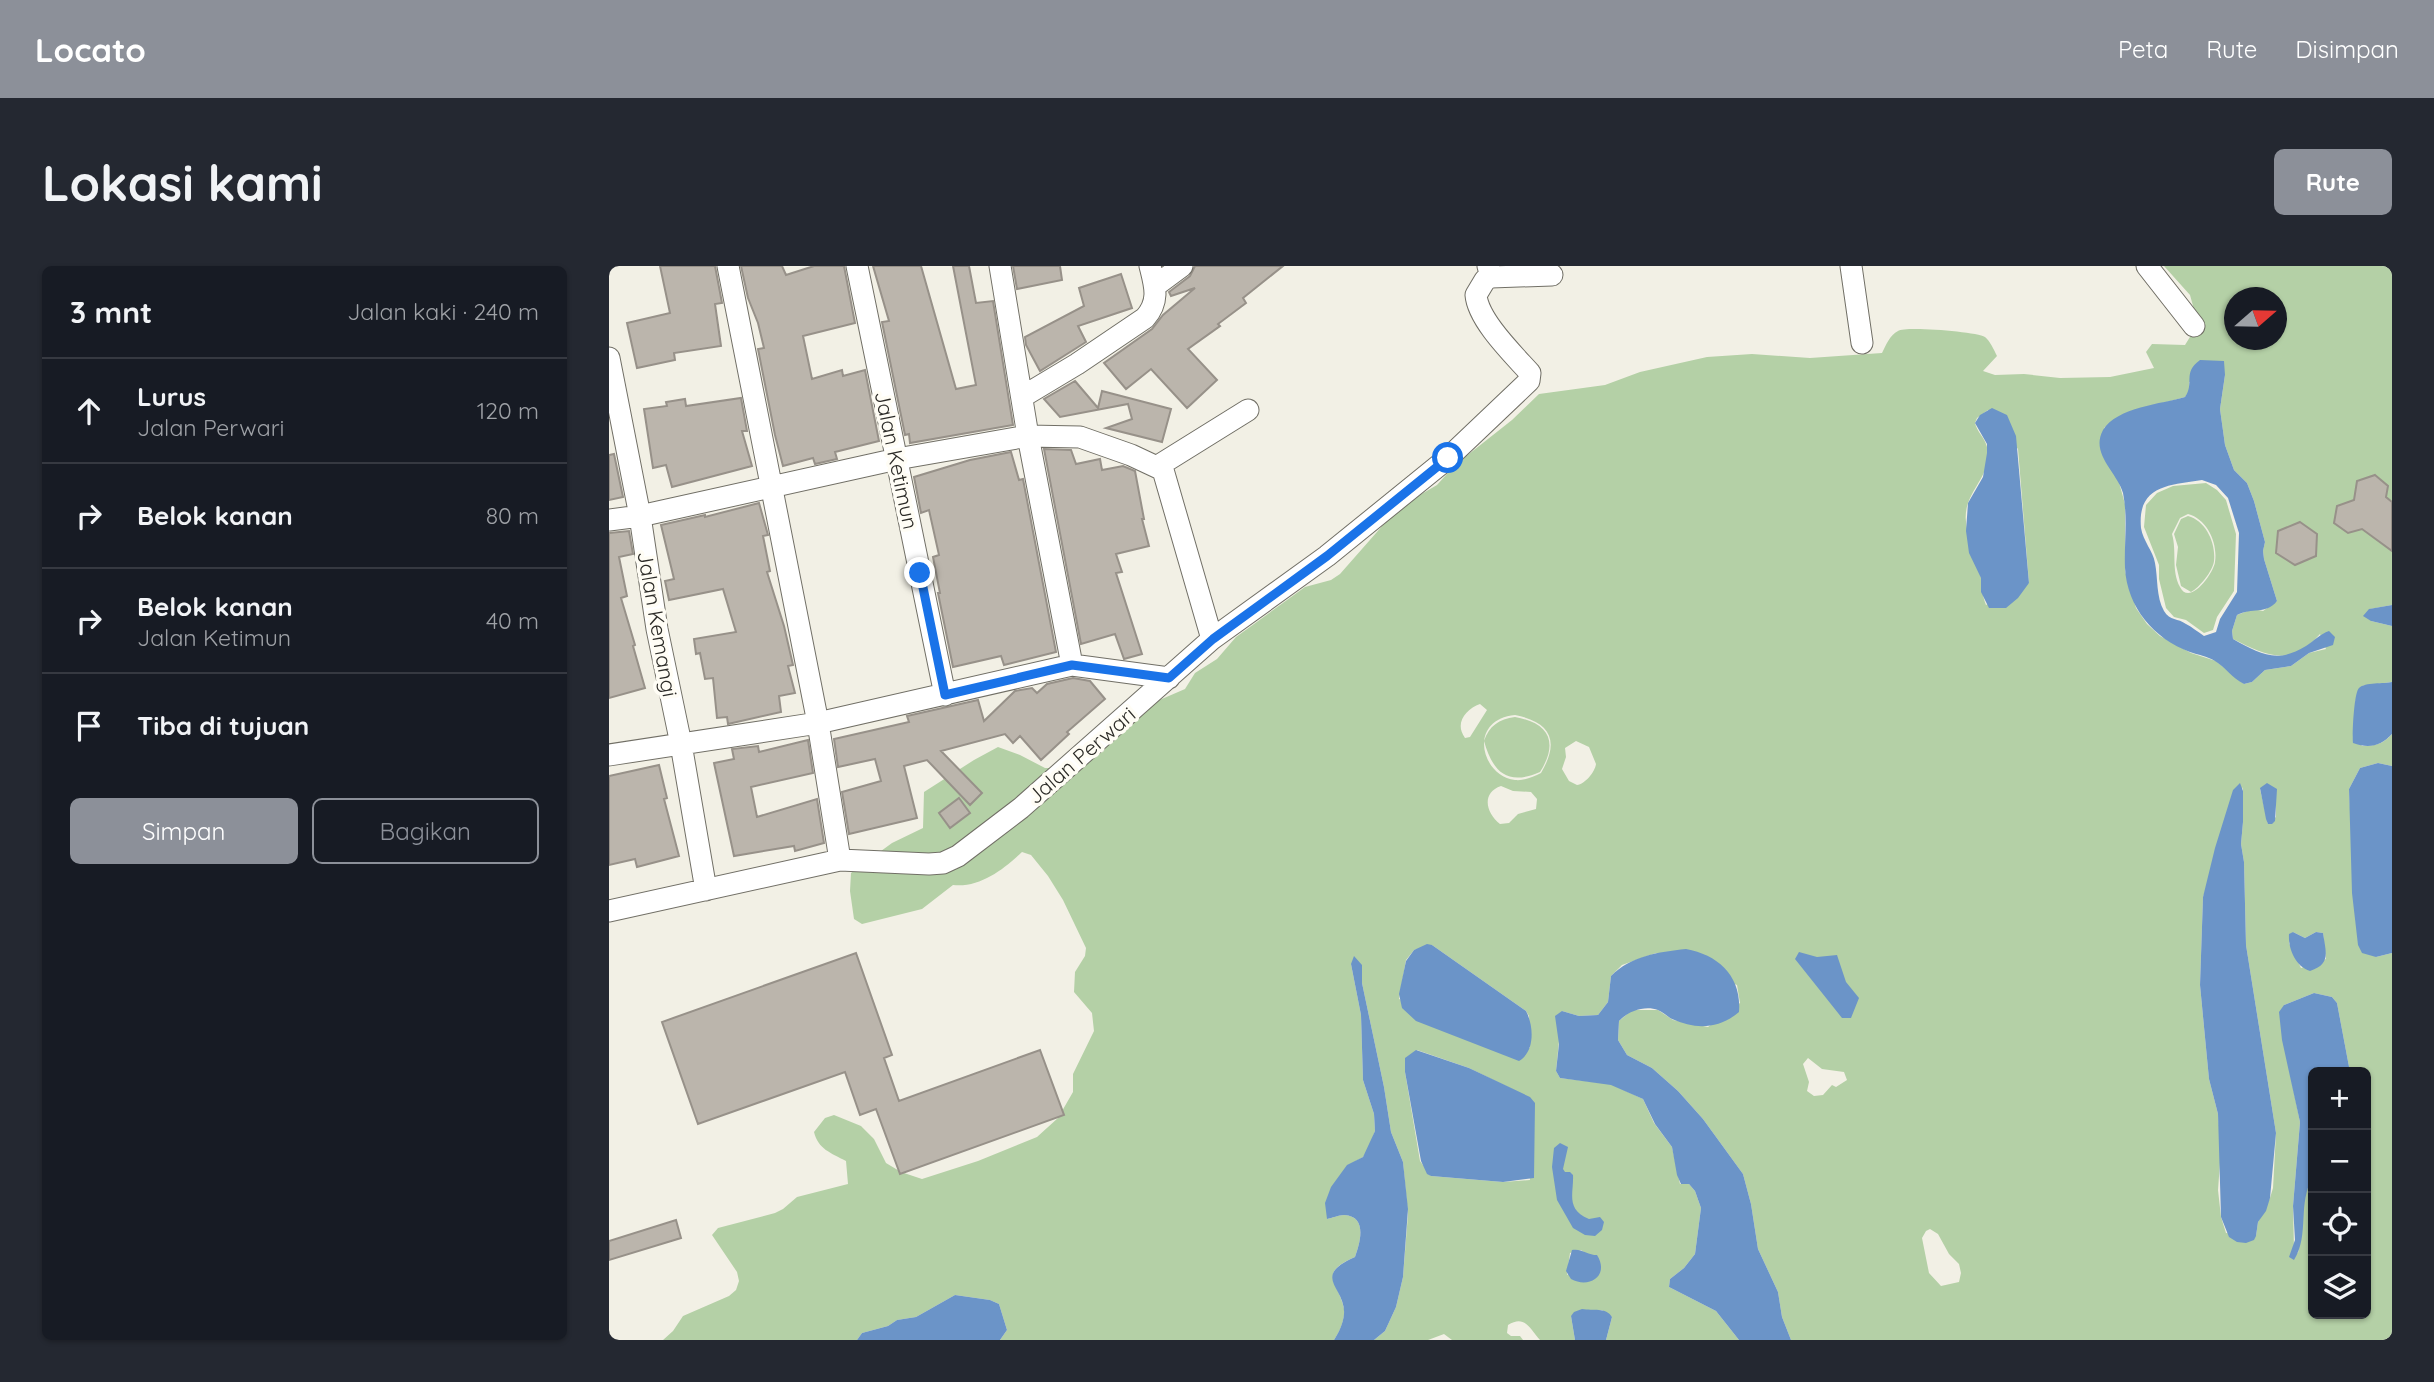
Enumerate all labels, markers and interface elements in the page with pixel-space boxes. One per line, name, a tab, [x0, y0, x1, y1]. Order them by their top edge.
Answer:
text: Locato	[35, 29, 146, 70]
text: Peta	[2118, 34, 2168, 64]
text: Rute	[2206, 34, 2257, 64]
text: Disimpan	[2295, 34, 2399, 64]
button: Rute	[2274, 149, 2392, 215]
text: Lokasi kami	[42, 152, 323, 213]
north arrow	[2224, 287, 2287, 350]
text: 3 mnt	[70, 293, 152, 331]
text: Jalan kaki · 240 m	[347, 297, 539, 326]
text: Lurus	[137, 380, 206, 413]
street label: Jalan Ketimun	[870, 389, 924, 531]
icon: ahead	[70, 392, 108, 430]
text: 120 m	[477, 396, 539, 425]
text: Jalan Perwari	[137, 413, 284, 442]
route start	[1432, 442, 1463, 473]
icon: right	[70, 497, 108, 535]
text: Belok kanan	[137, 499, 293, 532]
text: 80 m	[486, 501, 539, 530]
street label: Jalan Kemangi	[632, 549, 684, 699]
route end	[904, 557, 935, 588]
text: Belok kanan	[137, 590, 293, 623]
icon: right	[70, 602, 108, 640]
text: 40 m	[486, 606, 539, 635]
text: Jalan Ketimun	[137, 623, 291, 652]
street label: Jalan Perwari	[1022, 701, 1140, 809]
icon: arrive	[70, 707, 108, 745]
text: Tiba di tujuan	[137, 709, 309, 742]
button: Simpan	[70, 798, 298, 864]
button: Bagikan	[312, 798, 539, 864]
map controls	[2308, 1067, 2371, 1319]
button: +	[2308, 1067, 2371, 1130]
button: −	[2308, 1130, 2371, 1193]
button: locate	[2308, 1193, 2371, 1256]
button: layers	[2308, 1256, 2371, 1319]

